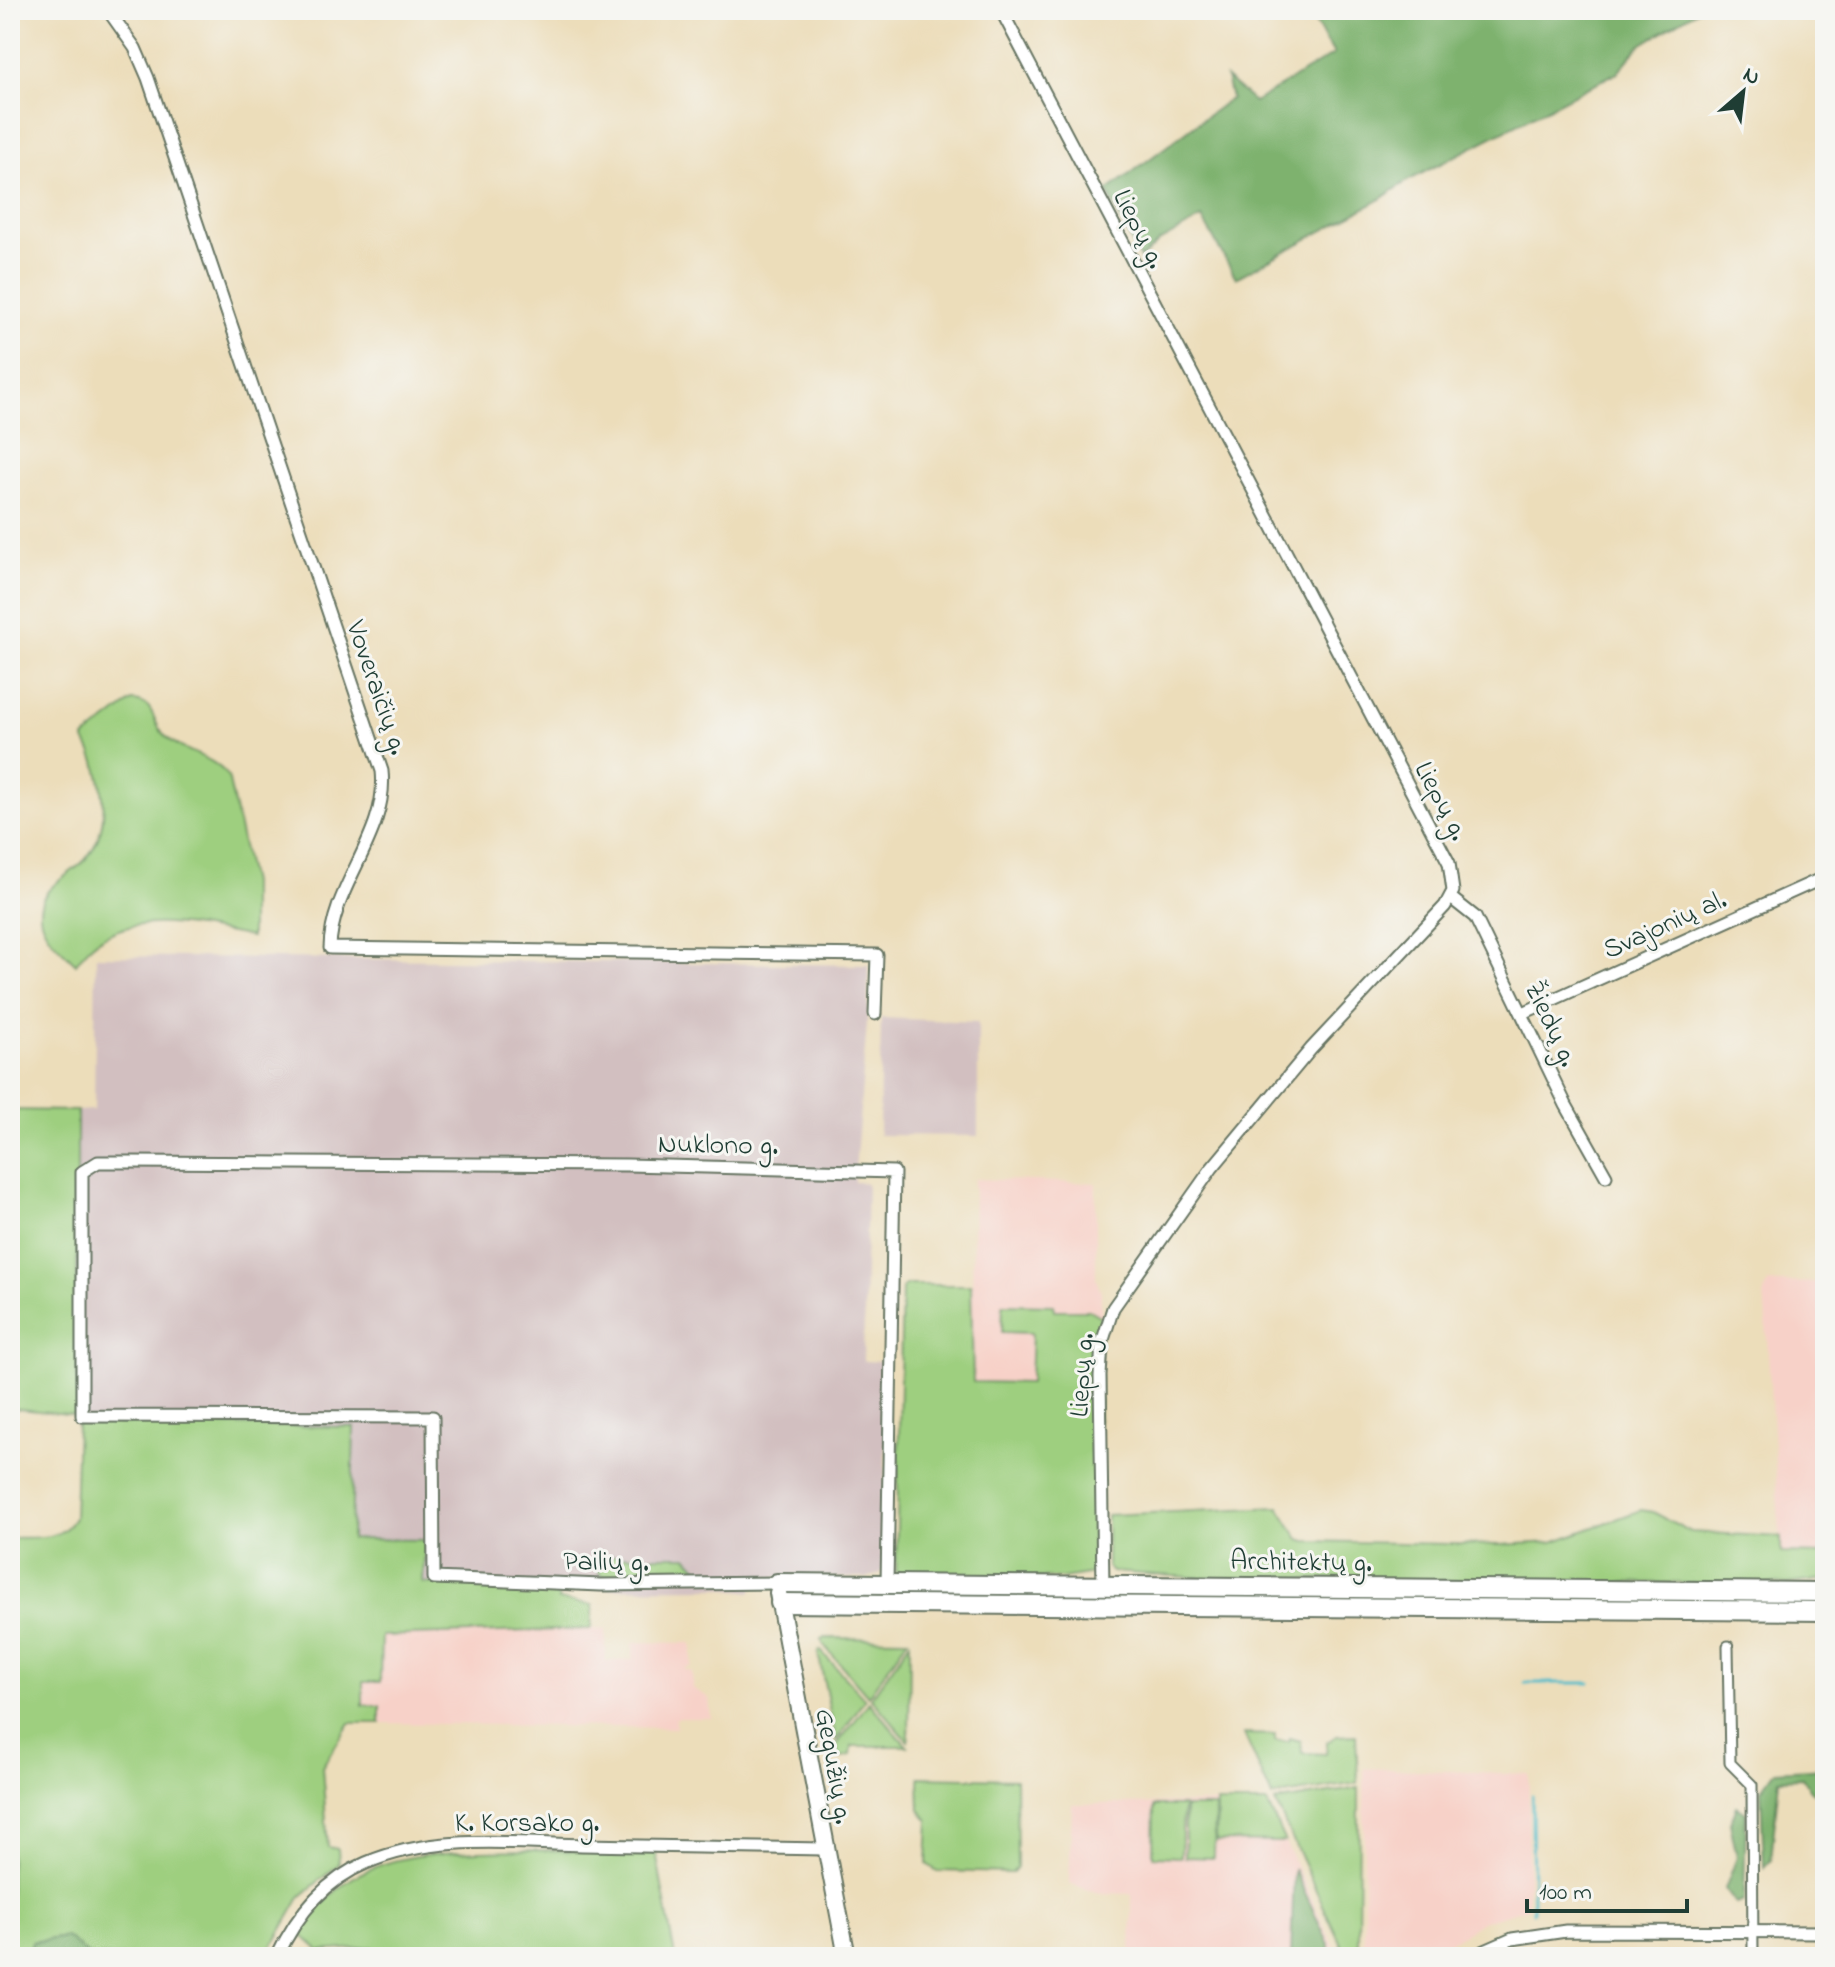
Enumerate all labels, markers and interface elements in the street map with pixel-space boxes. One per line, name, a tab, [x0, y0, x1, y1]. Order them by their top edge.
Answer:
north arrow	[1703, 52, 1783, 132]
text: N	[1737, 59, 1765, 95]
street label: Liepų g.	[1100, 183, 1175, 277]
street label: Voveraičių g.	[333, 615, 418, 761]
street label: Liepų g.	[1402, 755, 1478, 849]
street label: Svajonių al.	[1597, 881, 1734, 972]
street label: Žiedų g.	[1512, 975, 1588, 1074]
street label: Nuklono g.	[658, 1125, 778, 1168]
street label: Liepų g.	[1060, 1332, 1107, 1419]
street label: Pailių g.	[563, 1542, 649, 1585]
street label: Architektų g.	[1230, 1542, 1372, 1585]
street label: Gegužių g.	[802, 1706, 863, 1828]
street label: K. Korsako g.	[455, 1804, 599, 1845]
scale bar	[1527, 1863, 1687, 1913]
text: 100 m	[1539, 1876, 1592, 1911]

